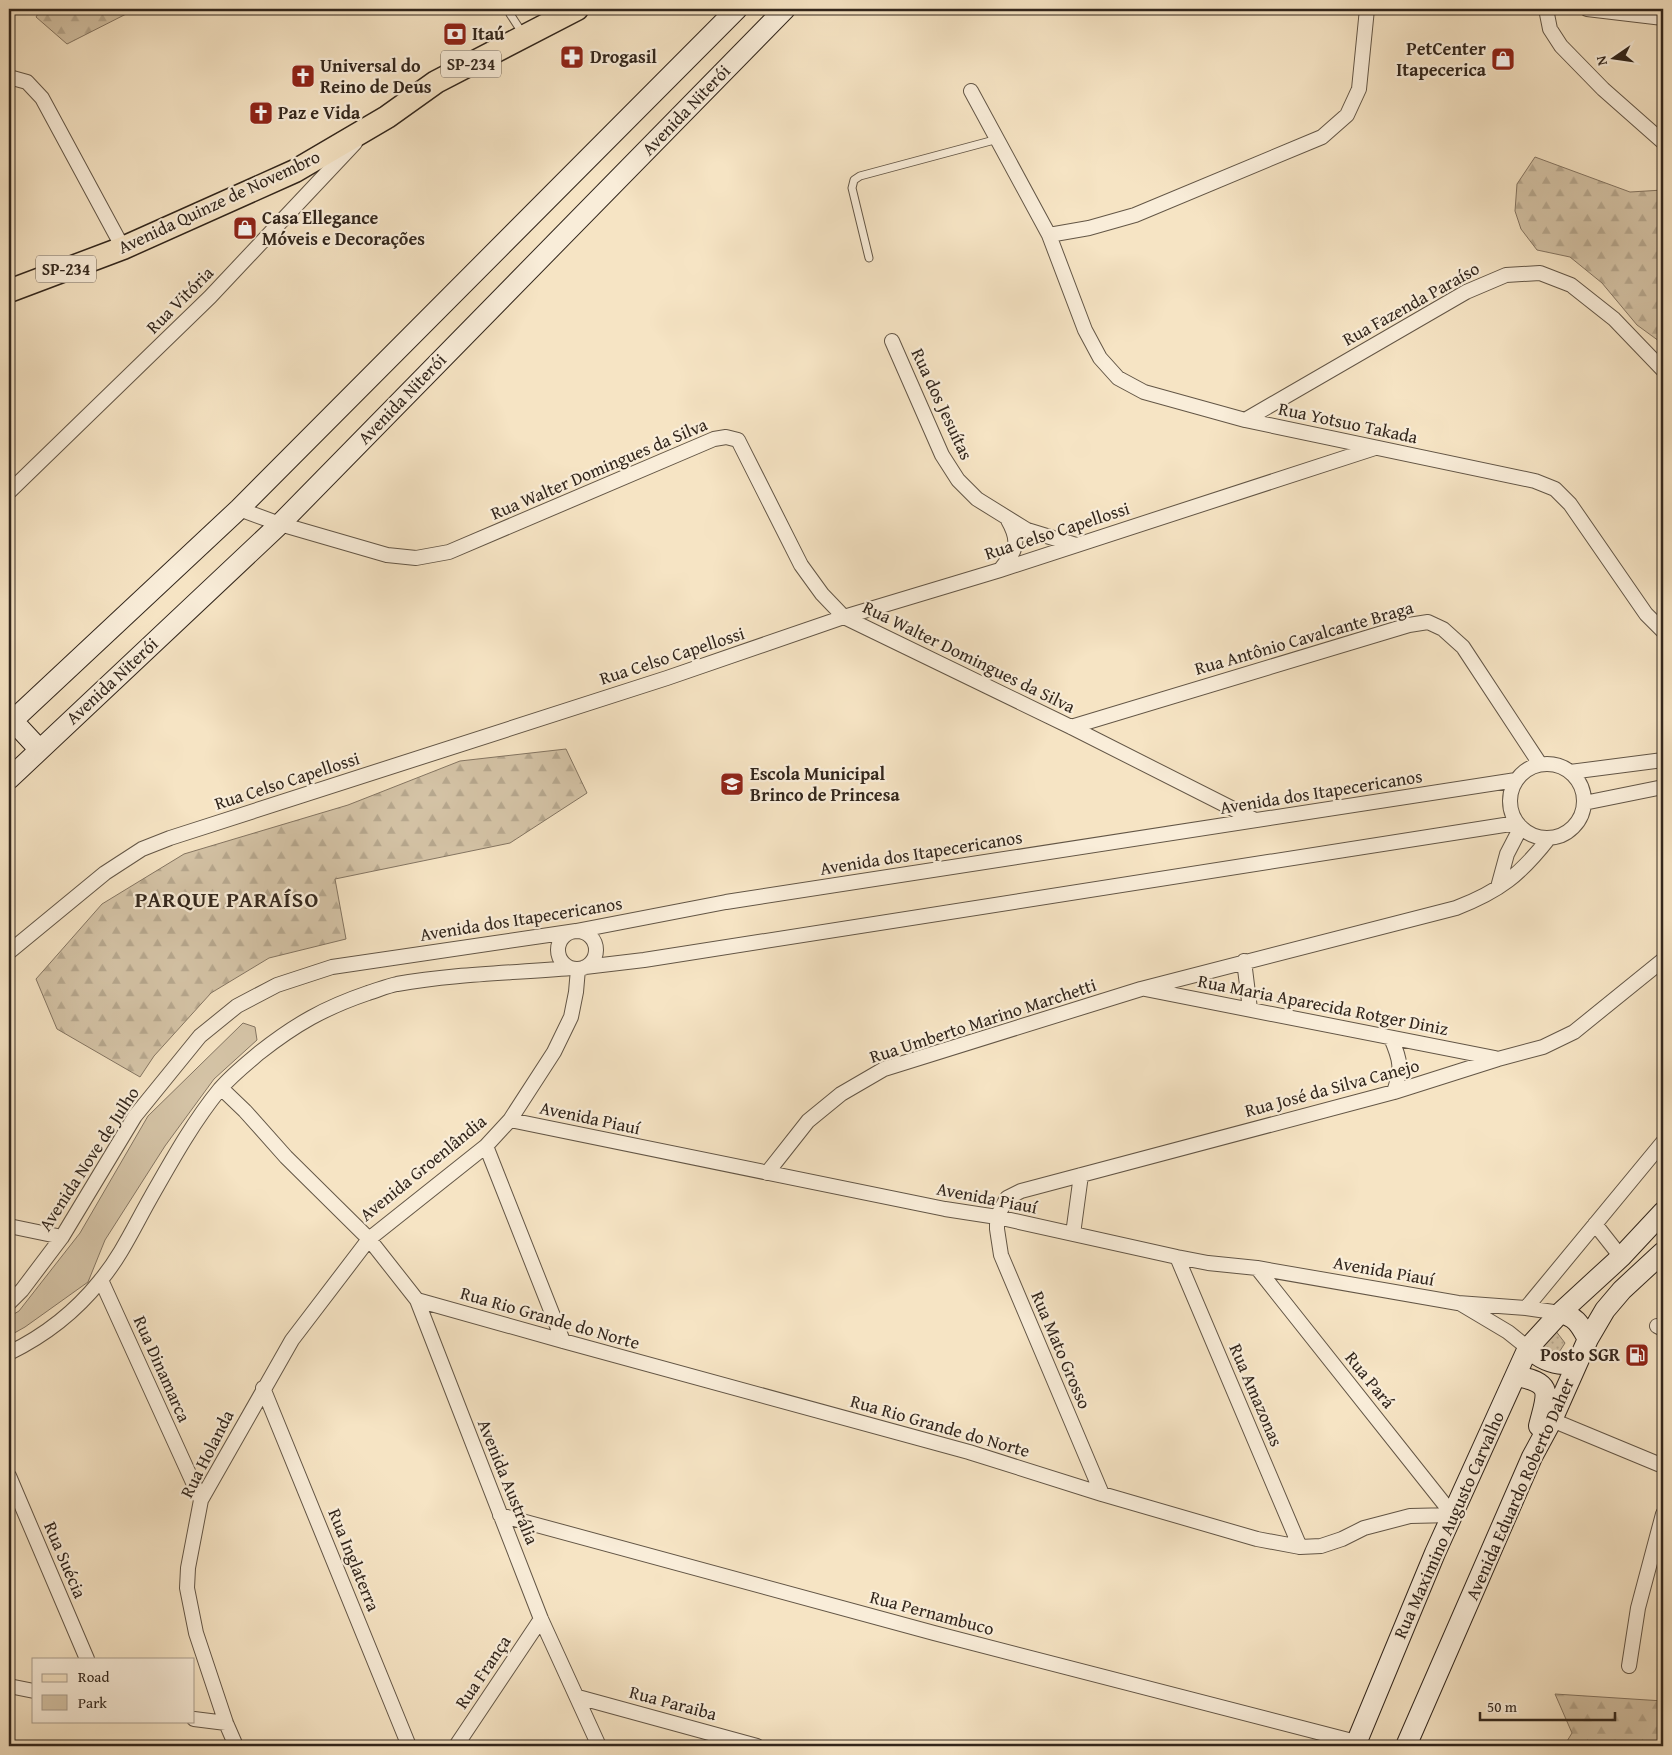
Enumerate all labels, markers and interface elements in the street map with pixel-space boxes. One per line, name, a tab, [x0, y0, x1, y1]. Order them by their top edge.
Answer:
place label: Itaú	[472, 20, 505, 47]
bank icon: Itaú	[442, 21, 468, 47]
north arrow	[1590, 32, 1640, 82]
place label: PetCenter Itapecerica	[1396, 35, 1487, 83]
place label: Drogasil	[590, 43, 657, 70]
pharmacy icon: Drogasil	[559, 44, 585, 70]
shop icon: PetCenter Itapecerica	[1490, 46, 1516, 72]
road number: SP-234	[441, 51, 501, 78]
place label: Universal do Reino de Deus	[320, 52, 432, 100]
text: N	[1590, 53, 1612, 68]
street label: Avenida Niterói	[635, 58, 736, 161]
church icon: Universal do Reino de Deus	[290, 63, 316, 89]
place label: Paz e Vida	[278, 99, 361, 126]
church icon: Paz e Vida	[248, 100, 274, 126]
street label: Avenida Quinze de Novembro	[113, 143, 324, 260]
place label: Casa Ellegance Móveis e Decorações	[262, 204, 425, 252]
shop icon: Casa Ellegance Móveis e Decorações	[232, 215, 258, 241]
road number: SP-234	[36, 255, 96, 282]
street label: Rua Fazenda Paraíso	[1337, 255, 1484, 352]
street label: Rua Vitória	[140, 259, 220, 340]
street label: Rua dos Jesuítas	[905, 343, 980, 464]
street label: Avenida Niterói	[351, 347, 452, 450]
street label: Rua Yotsuo Takada	[1276, 395, 1421, 451]
street label: Rua Walter Domingues da Silva	[486, 410, 712, 527]
street label: Rua Celso Capellossi	[981, 494, 1133, 567]
street label: Rua Walter Domingues da Silva	[858, 593, 1080, 720]
street label: Rua Antônio Cavalcante Braga	[1191, 593, 1417, 682]
street label: Rua Celso Capellossi	[596, 619, 748, 692]
street label: Avenida Niterói	[59, 631, 164, 731]
street label: Rua Celso Capellossi	[211, 744, 363, 817]
place label: Escola Municipal Brinco de Princesa	[750, 760, 900, 808]
street label: Avenida dos Itapecericanos	[1218, 762, 1424, 821]
school or university icon: Escola Municipal Brinco de Princesa	[719, 771, 745, 797]
street label: Avenida dos Itapecericanos	[818, 823, 1024, 882]
district label: PARQUE PARAÍSO	[135, 883, 319, 915]
street label: Avenida dos Itapecericanos	[418, 889, 624, 948]
street label: Rua Maria Aparecida Rotger Diniz	[1196, 967, 1451, 1042]
street label: Rua Umberto Marino Marchetti	[866, 971, 1100, 1070]
street label: Rua José da Silva Canejo	[1241, 1051, 1422, 1124]
street label: Avenida Nove de Julho	[32, 1081, 146, 1236]
street label: Avenida Piauí	[537, 1094, 644, 1142]
street label: Avenida Groenlândia	[353, 1108, 492, 1227]
street label: Avenida Piauí	[934, 1174, 1041, 1221]
street label: Avenida Piauí	[1331, 1248, 1438, 1293]
street label: Rua Rio Grande do Norte	[457, 1279, 643, 1356]
street label: Rua Mato Grosso	[1024, 1287, 1098, 1413]
street label: Rua Dinamarca	[127, 1311, 198, 1427]
street label: Rua Amazonas	[1223, 1339, 1290, 1450]
place label: Posto SGR	[1540, 1341, 1621, 1368]
fuel station icon: Posto SGR	[1624, 1342, 1650, 1368]
street label: Rua Pará	[1339, 1345, 1402, 1414]
street label: Avenida Eduardo Roberto Daher	[1458, 1373, 1581, 1604]
street label: Rua Rio Grande do Norte	[847, 1387, 1033, 1464]
street label: Rua Holanda	[173, 1405, 240, 1502]
street label: Rua Maximino Augusto Carvalho	[1386, 1407, 1511, 1643]
street label: Avenida Austrália	[471, 1415, 546, 1549]
street label: Rua Inglaterra	[322, 1504, 388, 1616]
street label: Rua Suécia	[37, 1517, 94, 1603]
street label: Rua Pernambuco	[867, 1583, 997, 1642]
street label: Rua França	[448, 1629, 517, 1714]
legend	[32, 1658, 195, 1722]
text: Road	[78, 1666, 109, 1687]
street label: Rua Paraiba	[626, 1678, 720, 1727]
scale bar	[1480, 1690, 1614, 1722]
text: Park	[78, 1692, 107, 1713]
text: 50 m	[1487, 1696, 1518, 1717]

